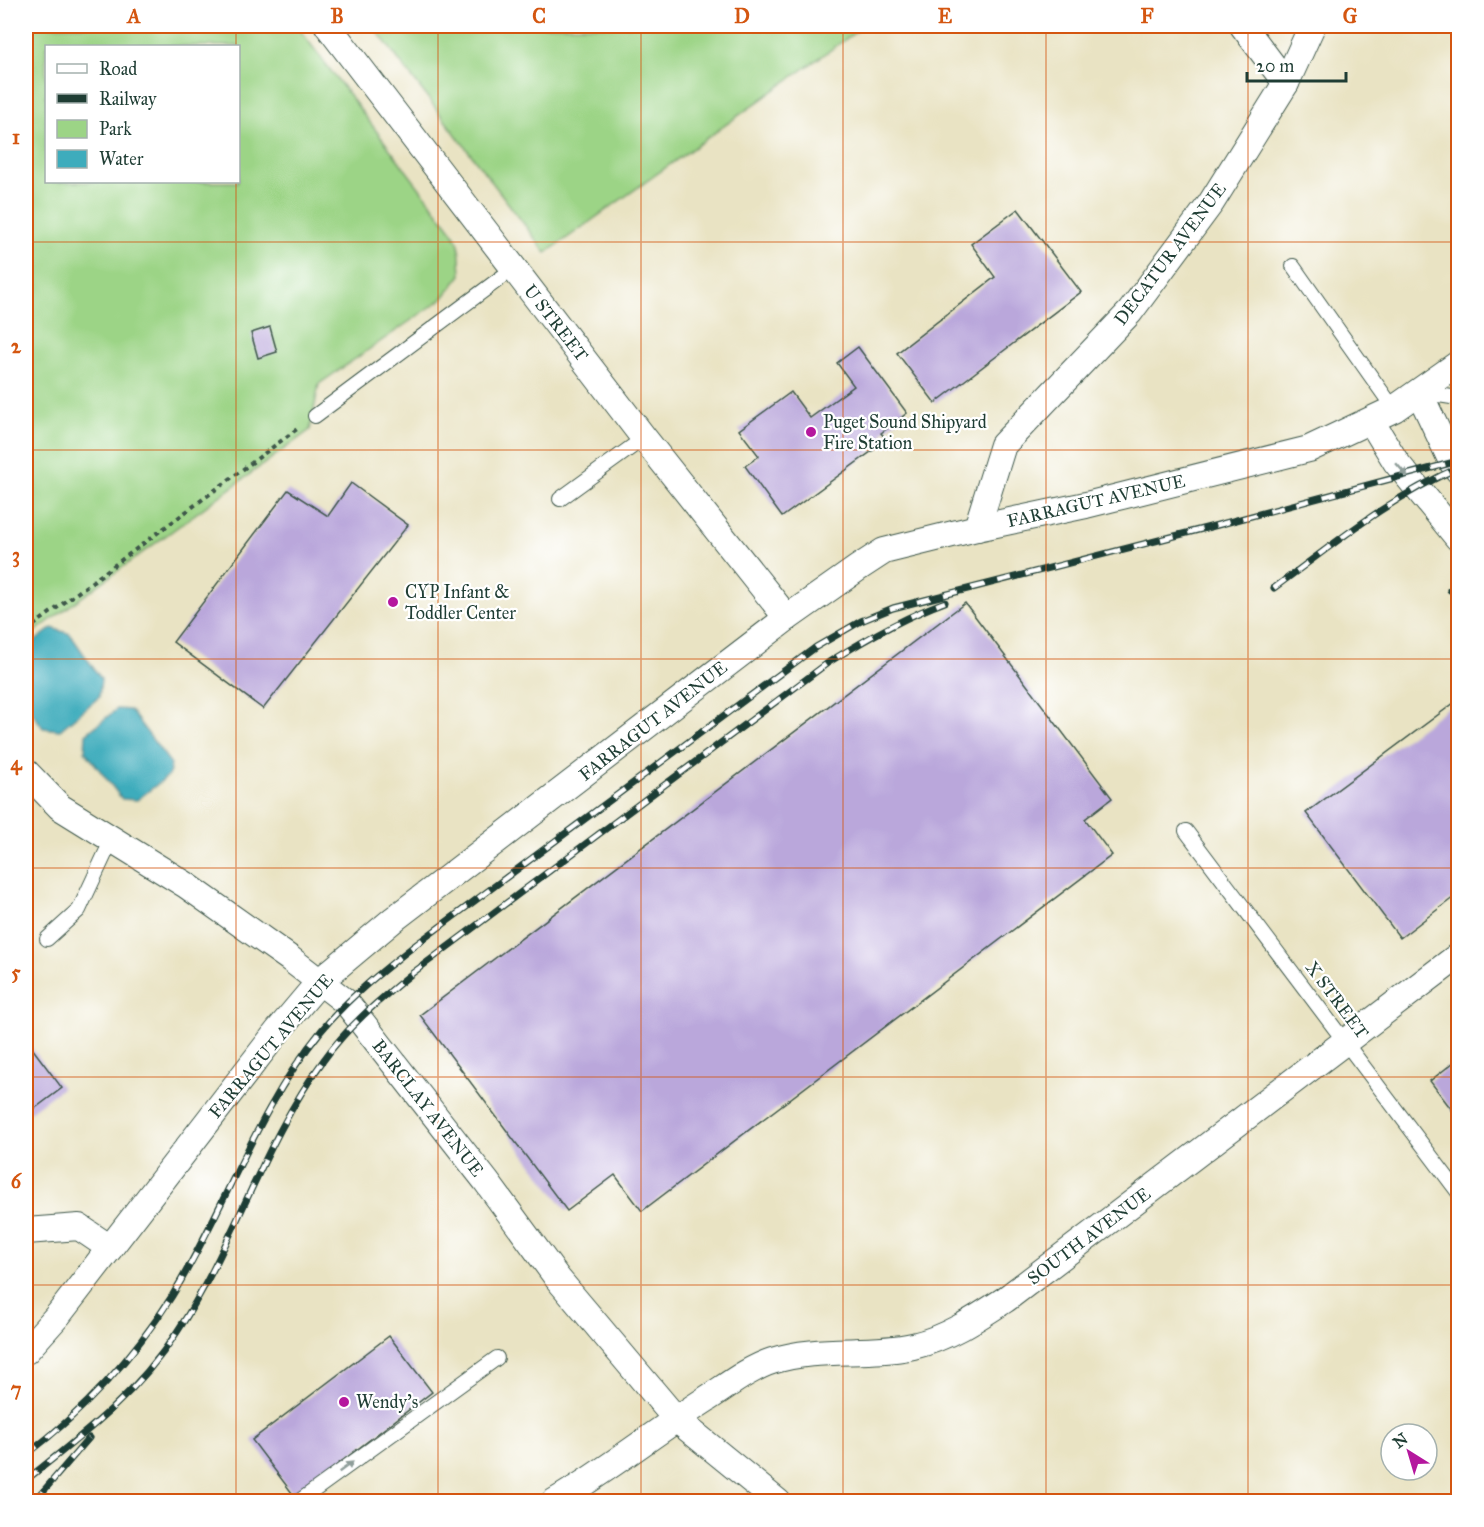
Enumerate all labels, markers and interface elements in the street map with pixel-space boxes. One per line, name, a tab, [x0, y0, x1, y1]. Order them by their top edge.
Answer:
text: A	[125, 4, 141, 28]
text: B	[330, 4, 344, 28]
text: C	[532, 4, 546, 28]
text: D	[734, 4, 750, 28]
text: E	[938, 4, 953, 28]
text: F	[1140, 4, 1154, 28]
text: G	[1343, 4, 1358, 28]
legend	[45, 45, 240, 183]
scale bar	[1247, 45, 1346, 83]
text: 20 m	[1256, 55, 1294, 77]
text: Road	[99, 58, 137, 80]
text: Railway	[99, 88, 157, 110]
text: Park	[99, 118, 132, 140]
text: 1	[12, 125, 20, 149]
text: Water	[99, 148, 144, 170]
street label: DECATUR AVENUE	[1109, 178, 1231, 329]
street label: U STREET	[519, 280, 593, 366]
text: 2	[11, 334, 22, 358]
place label: Puget Sound Shipyard Fire Station	[823, 411, 987, 454]
marker: Puget Sound Shipyard Fire Station	[804, 425, 818, 439]
one-way arrow	[1395, 462, 1408, 477]
street label: FARRAGUT AVENUE	[1005, 470, 1187, 532]
text: 3	[12, 543, 20, 568]
place label: CYP Infant & Toddler Center	[405, 581, 516, 624]
marker: CYP Infant & Toddler Center	[386, 595, 400, 609]
street label: FARRAGUT AVENUE	[574, 656, 732, 786]
text: 4	[10, 751, 22, 776]
street label: X STREET	[1301, 957, 1373, 1043]
text: 5	[11, 960, 21, 984]
street label: FARRAGUT AVENUE	[204, 969, 338, 1123]
street label: BARCLAY AVENUE	[368, 1035, 488, 1181]
text: 6	[11, 1169, 23, 1193]
street label: SOUTH AVENUE	[1023, 1182, 1155, 1289]
text: 7	[11, 1377, 22, 1401]
place label: Wendy's	[356, 1391, 418, 1413]
marker: Wendy's	[337, 1395, 351, 1409]
north arrow	[1379, 1422, 1439, 1482]
text: N	[1389, 1428, 1412, 1452]
one-way arrow	[337, 1461, 353, 1473]

